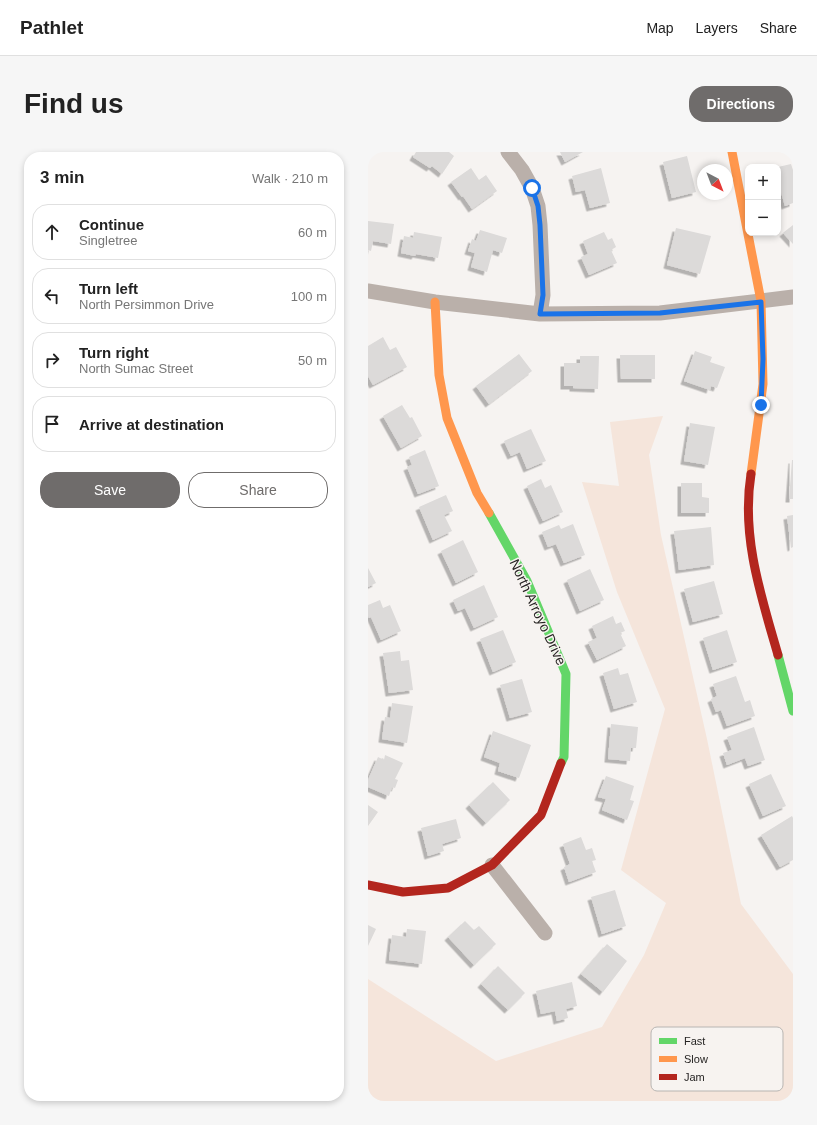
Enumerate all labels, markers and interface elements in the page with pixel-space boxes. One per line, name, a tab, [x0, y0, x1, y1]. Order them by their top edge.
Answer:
text: Pathlet	[20, 17, 83, 38]
text: Map	[646, 20, 674, 36]
text: Layers	[696, 20, 738, 36]
text: Share	[760, 20, 797, 36]
button: Directions	[689, 86, 793, 122]
text: Find us	[24, 88, 124, 119]
north arrow	[697, 164, 733, 200]
map controls	[745, 164, 781, 236]
button: +	[745, 164, 781, 200]
text: 3 min	[40, 168, 84, 187]
text: Walk · 210 m	[252, 171, 328, 186]
route start	[523, 179, 541, 197]
button: −	[745, 200, 781, 236]
text: Continue	[79, 216, 144, 233]
icon: ahead	[41, 221, 63, 243]
text: 60 m	[298, 225, 327, 240]
text: Singletree	[79, 233, 138, 248]
text: Turn left	[79, 280, 138, 297]
icon: left	[41, 285, 63, 307]
text: 100 m	[291, 289, 327, 304]
text: North Persimmon Drive	[79, 297, 214, 312]
text: Turn right	[79, 344, 149, 361]
icon: right	[41, 349, 63, 371]
text: 50 m	[298, 353, 327, 368]
text: North Sumac Street	[79, 361, 193, 376]
route end	[752, 396, 770, 414]
icon: arrive	[41, 413, 63, 435]
text: Arrive at destination	[79, 416, 224, 433]
button: Save	[40, 472, 180, 508]
button: Share	[188, 472, 328, 508]
street label: North Arroyo Drive	[506, 556, 570, 668]
legend	[651, 1027, 783, 1091]
text: Fast	[684, 1035, 705, 1047]
text: Slow	[684, 1053, 708, 1065]
text: Jam	[684, 1071, 705, 1083]

